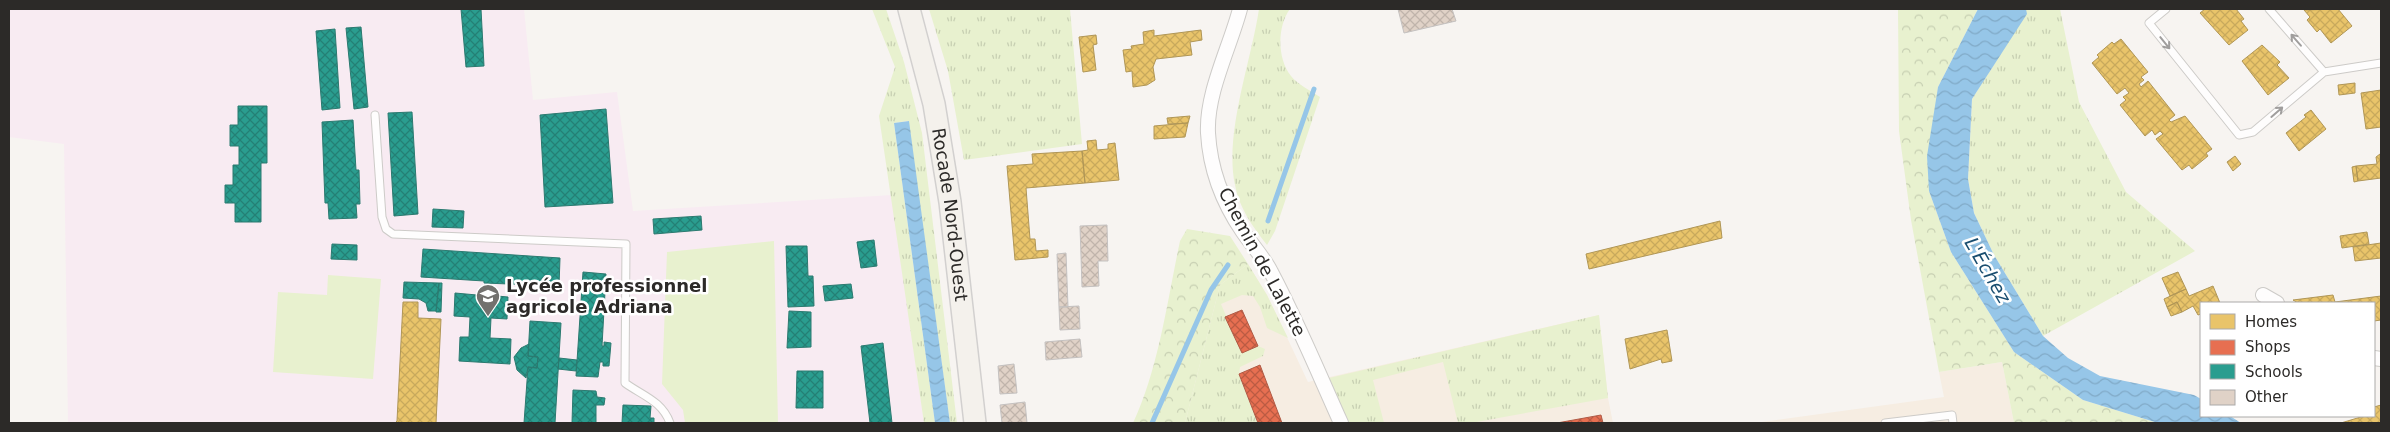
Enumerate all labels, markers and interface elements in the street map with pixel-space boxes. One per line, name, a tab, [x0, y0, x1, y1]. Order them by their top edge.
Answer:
one-way arrow	[2291, 34, 2302, 47]
one-way arrow	[2160, 36, 2171, 49]
one-way arrow	[2270, 107, 2283, 118]
street label: Rocade Nord-Ouest	[928, 126, 972, 302]
street label: Chemin de Lalette	[1214, 184, 1311, 340]
water label: L'Échez	[1960, 233, 2016, 308]
place label: Lycée professionnel agricole Adriana	[506, 275, 707, 317]
school or university icon: Lycée professionnel agricole Adriana	[475, 283, 501, 317]
legend	[2200, 302, 2375, 417]
text: Homes	[2245, 313, 2297, 331]
text: Shops	[2245, 338, 2291, 356]
text: Schools	[2245, 363, 2303, 381]
text: Other	[2245, 388, 2288, 406]

